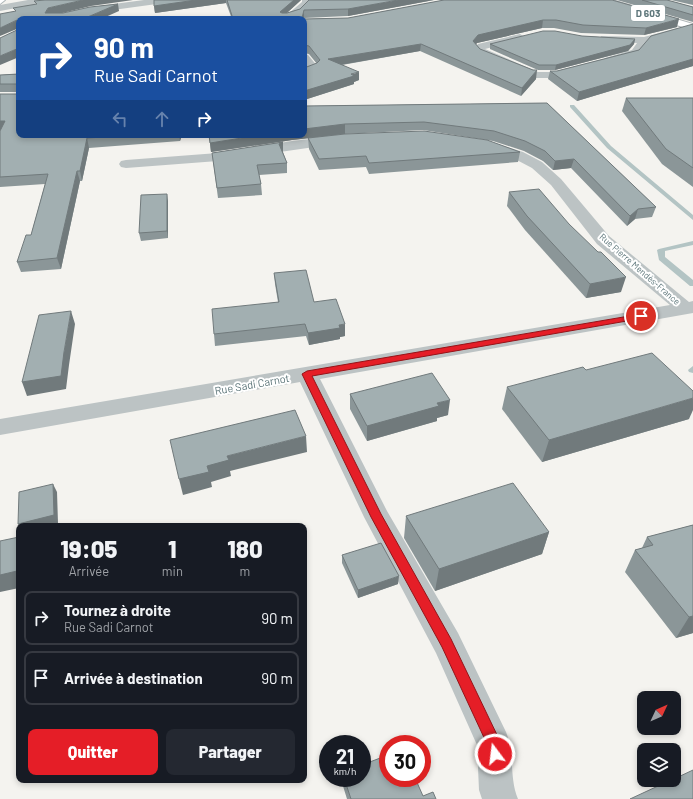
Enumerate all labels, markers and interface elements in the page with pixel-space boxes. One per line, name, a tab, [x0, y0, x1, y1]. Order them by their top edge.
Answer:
road number: D 603	[631, 5, 665, 21]
text: 90 m	[94, 30, 154, 64]
icon: right	[28, 32, 80, 84]
text: Rue Sadi Carnot	[94, 64, 218, 86]
icon: left	[109, 108, 131, 130]
icon: ahead	[151, 108, 173, 130]
icon: right	[193, 108, 215, 130]
street label: Rue Pierre Mendès-France	[597, 231, 683, 307]
pin	[624, 299, 658, 333]
icon: arrive	[630, 305, 652, 327]
street label: Rue Sadi Carnot	[214, 371, 290, 397]
text: 19:05	[60, 534, 117, 563]
text: 1	[168, 534, 177, 563]
text: 180	[227, 534, 263, 563]
text: Arrivée	[69, 563, 109, 579]
text: min	[162, 563, 183, 579]
text: m	[240, 563, 250, 579]
text: Tournez à droite	[64, 601, 171, 619]
icon: right	[30, 607, 52, 629]
text: 90 m	[261, 609, 293, 627]
text: Rue Sadi Carnot	[64, 619, 154, 635]
icon: arrive	[30, 667, 52, 689]
text: Arrivée à destination	[64, 669, 203, 687]
text: 90 m	[261, 669, 293, 687]
north arrow	[637, 691, 681, 735]
map controls	[637, 691, 681, 787]
button: Quitter	[28, 729, 158, 775]
button: Partager	[166, 729, 295, 775]
position arrow	[474, 733, 516, 775]
speed limit sign: 30	[379, 735, 431, 787]
button: layers	[637, 743, 681, 787]
text: 21	[336, 744, 354, 768]
text: km/h	[334, 765, 356, 777]

